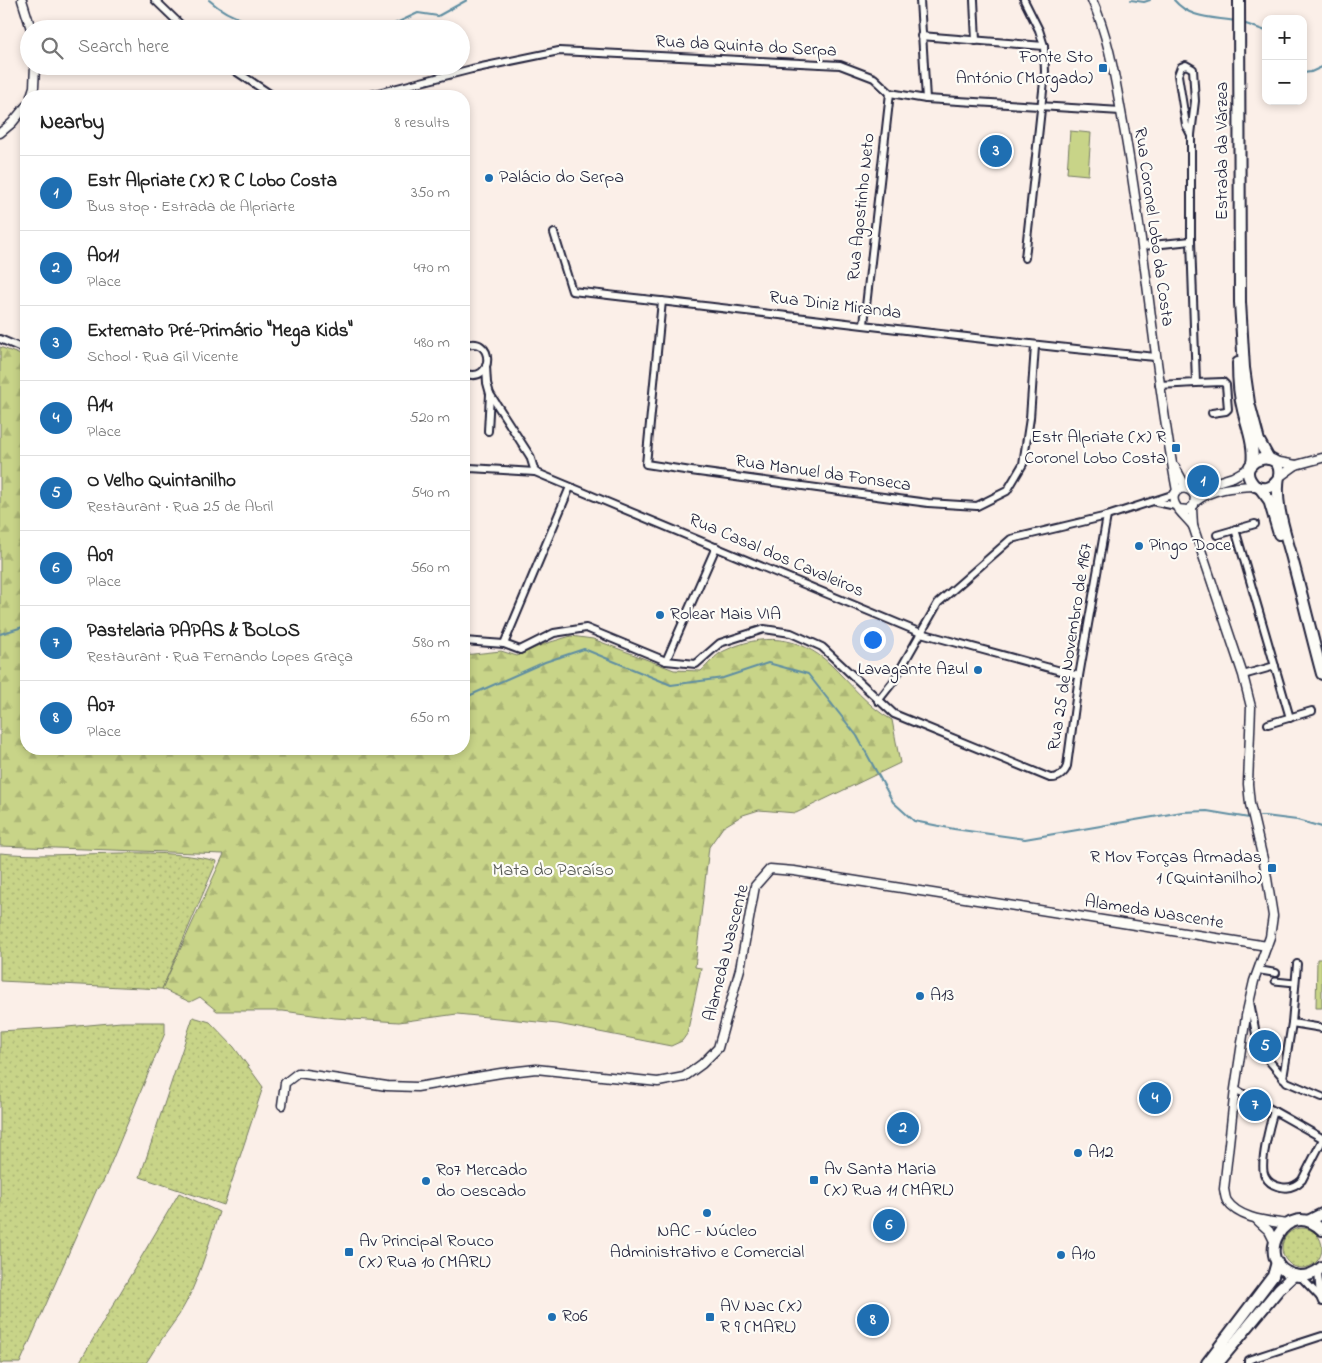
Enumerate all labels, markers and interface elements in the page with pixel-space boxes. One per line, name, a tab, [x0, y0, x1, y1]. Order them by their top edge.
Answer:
map controls	[1262, 15, 1307, 105]
button: +	[1262, 15, 1307, 60]
search box	[20, 20, 470, 75]
street label: Rua da Quinta do Serpa	[655, 29, 837, 65]
icon: search	[38, 34, 66, 62]
text: Search here	[78, 34, 169, 61]
place label: Fonte Sto António (Morgado)	[956, 45, 1093, 93]
button: −	[1262, 60, 1307, 105]
marker: Fonte Sto António (Morgado)	[1097, 62, 1109, 74]
street label: Estrada da Várzea	[1210, 82, 1236, 220]
text: Nearby	[40, 108, 104, 138]
text: 8 results	[394, 111, 450, 135]
street label: Rua Coronel Lobo da Costa	[1126, 126, 1180, 328]
street label: Rua Agostinho Neto	[841, 132, 884, 282]
pin: 3	[980, 132, 1012, 170]
place label: Palácio do Serpa	[499, 165, 624, 191]
text: Estr Alpriate (X) R C Lobo Costa	[87, 168, 337, 195]
marker: Palácio do Serpa	[483, 172, 495, 184]
text: 1	[53, 181, 59, 205]
text: 350 m	[411, 181, 450, 205]
text: Bus stop · Estrada de Alpriarte	[87, 195, 295, 219]
text: A011	[87, 243, 119, 270]
text: 2	[52, 256, 60, 280]
text: 470 m	[413, 256, 450, 280]
text: Place	[87, 270, 121, 294]
street label: Rua Diniz Miranda	[767, 285, 903, 327]
text: Externato Pré-Primário "Mega Kids"	[87, 318, 353, 345]
text: 3	[53, 331, 59, 355]
text: 480 m	[414, 331, 450, 355]
text: School · Rua Gil Vicente	[87, 345, 238, 369]
text: A14	[87, 393, 113, 420]
text: 4	[53, 406, 59, 430]
text: 520 m	[410, 406, 450, 430]
text: Place	[87, 420, 121, 444]
place label: Estr Alpriate (X) R Coronel Lobo Costa	[1024, 425, 1166, 472]
marker: Estr Alpriate (X) R Coronel Lobo Costa	[1170, 442, 1182, 454]
street label: Rua Manuel da Fonseca	[733, 449, 913, 499]
pin: 1	[1187, 462, 1219, 500]
text: O Velho Quintanilho	[87, 468, 236, 495]
text: 5	[51, 481, 61, 505]
text: 540 m	[411, 481, 450, 505]
text: Restaurant · Rua 25 de Abril	[87, 495, 273, 519]
street label: Rua Casal dos Cavaleiros	[684, 507, 868, 605]
place label: Pingo Doce	[1149, 533, 1232, 560]
marker: Pingo Doce	[1133, 540, 1145, 552]
street label: Rua 25 de Novembro de 1967	[1042, 541, 1100, 753]
text: A09	[87, 543, 113, 570]
text: 6	[52, 556, 60, 580]
text: 560 m	[410, 556, 450, 580]
text: Place	[87, 570, 121, 594]
place label: Rolear Mais VIA	[670, 602, 781, 628]
marker: Rolear Mais VIA	[654, 609, 666, 621]
text: Pastelaria PAPAS & BOLOS	[87, 618, 300, 645]
your location	[860, 627, 886, 653]
text: 7	[53, 631, 59, 655]
text: 580 m	[412, 631, 450, 655]
text: Restaurant · Rua Fernando Lopes Graça	[87, 645, 353, 669]
place label: Lavagante Azul	[858, 657, 968, 684]
marker: Lavagante Azul	[972, 664, 984, 676]
text: A07	[87, 693, 115, 720]
text: 8	[53, 706, 59, 730]
text: 650 m	[410, 706, 450, 730]
text: Place	[87, 720, 121, 744]
place label: R Mov Forças Armadas 1 (Quintanilho)	[1090, 845, 1262, 892]
park label: Mata do Paraíso	[492, 858, 614, 884]
marker: R Mov Forças Armadas 1 (Quintanilho)	[1266, 862, 1278, 874]
street label: Alameda Nascente	[697, 881, 757, 1024]
street label: Alameda Nascente	[1083, 889, 1226, 937]
place label: A13	[930, 983, 954, 1009]
marker: A13	[914, 990, 926, 1002]
pin: 5	[1249, 1027, 1281, 1065]
pin: 4	[1139, 1079, 1171, 1117]
pin: 7	[1239, 1086, 1271, 1124]
pin: 2	[887, 1109, 919, 1147]
place label: A12	[1088, 1140, 1114, 1166]
marker: A12	[1072, 1147, 1084, 1159]
place label: Av Santa Maria (X) Rua 11 (MARL)	[824, 1157, 954, 1204]
place label: R07 Mercado do Oescado	[436, 1158, 527, 1205]
marker: Av Santa Maria (X) Rua 11 (MARL)	[808, 1174, 820, 1186]
marker: R07 Mercado do Oescado	[420, 1175, 432, 1187]
pin: 6	[873, 1206, 905, 1244]
marker: NAC - Núcleo Administrativo e Comercial	[701, 1207, 713, 1219]
place label: NAC - Núcleo Administrativo e Comercial	[610, 1219, 804, 1266]
place label: Av Principal Rouco (X) Rua 10 (MARL)	[359, 1229, 494, 1276]
place label: A10	[1071, 1242, 1096, 1268]
marker: Av Principal Rouco (X) Rua 10 (MARL)	[343, 1246, 355, 1258]
marker: A10	[1055, 1249, 1067, 1261]
place label: AV Nac (X) R 9 (MARL)	[720, 1294, 802, 1341]
pin: 8	[857, 1301, 889, 1339]
place label: R06	[562, 1304, 588, 1330]
marker: R06	[546, 1311, 558, 1323]
marker: AV Nac (X) R 9 (MARL)	[704, 1311, 716, 1323]

